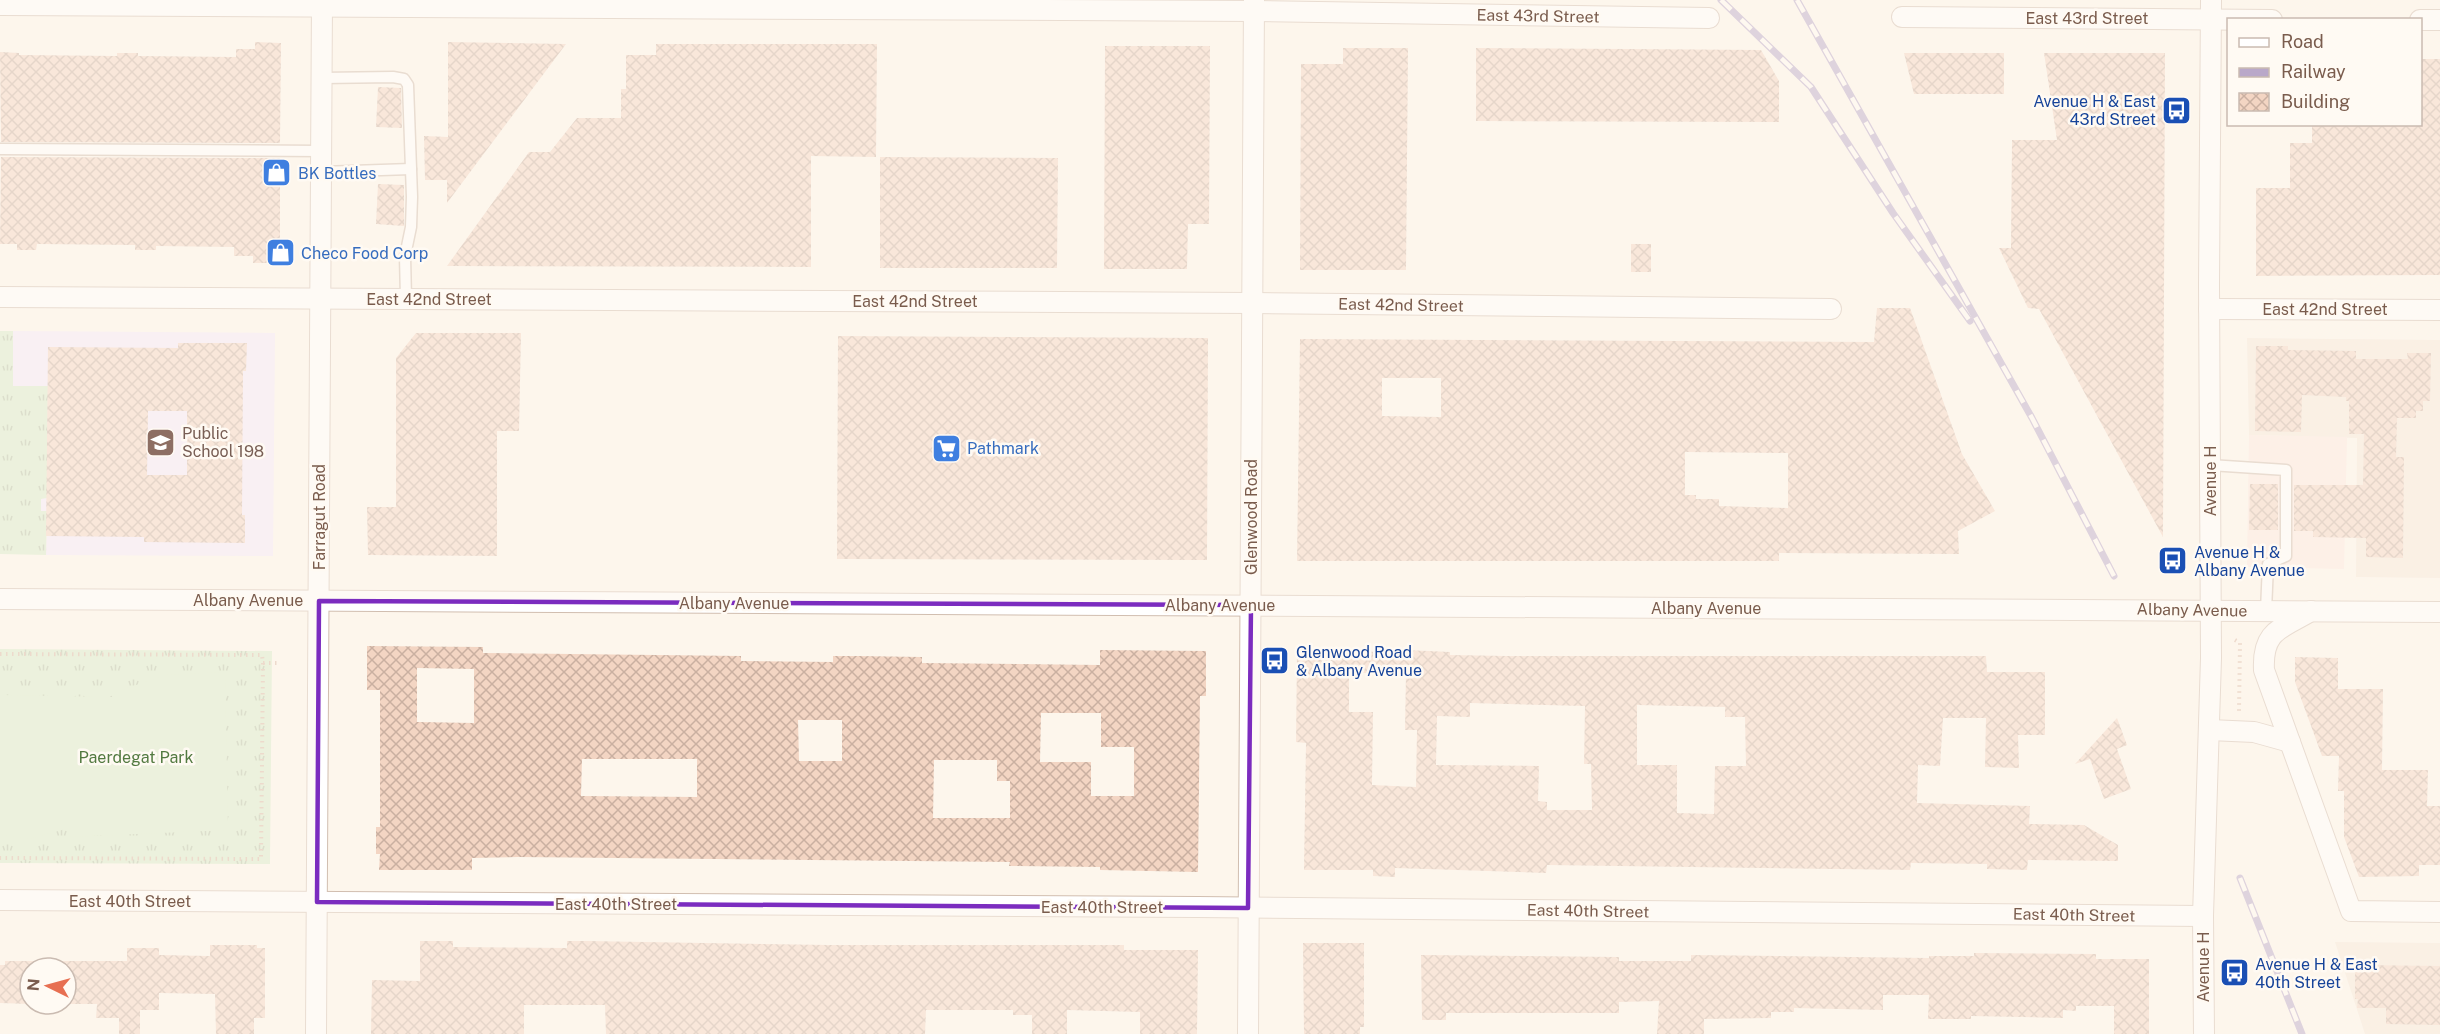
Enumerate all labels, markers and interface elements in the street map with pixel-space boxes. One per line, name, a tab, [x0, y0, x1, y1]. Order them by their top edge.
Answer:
street label: East 43rd Street	[1476, 5, 1600, 27]
street label: East 43rd Street	[2025, 9, 2149, 28]
legend	[2227, 18, 2422, 126]
text: Road	[2281, 31, 2324, 52]
text: Railway	[2281, 61, 2346, 82]
text: Building	[2281, 91, 2350, 112]
place label: Avenue H & East 43rd Street	[2033, 92, 2156, 129]
bus stop icon: Avenue H & East 43rd Street	[2161, 94, 2193, 126]
shop icon: BK Bottles	[261, 157, 293, 189]
place label: BK Bottles	[298, 164, 376, 183]
shop icon: Checo Food Corp	[264, 237, 296, 269]
place label: Checo Food Corp	[301, 244, 428, 263]
street label: East 42nd Street	[366, 290, 492, 309]
street label: East 42nd Street	[852, 292, 978, 311]
street label: East 42nd Street	[1338, 294, 1464, 316]
street label: East 42nd Street	[2262, 300, 2388, 319]
place label: Public School 198	[182, 424, 264, 461]
school or university icon: Public School 198	[145, 426, 177, 458]
supermarket icon: Pathmark	[930, 432, 962, 464]
place label: Pathmark	[967, 439, 1039, 458]
street label: Avenue H	[2201, 446, 2220, 517]
street label: Glenwood Road	[1242, 459, 1261, 575]
street label: Farragut Road	[310, 464, 329, 570]
place label: Avenue H & Albany Avenue	[2194, 543, 2305, 580]
bus stop icon: Avenue H & Albany Avenue	[2157, 545, 2189, 577]
street label: Albany Avenue	[193, 591, 303, 610]
street label: Albany Avenue	[679, 594, 789, 613]
street label: Albany Avenue	[1165, 596, 1275, 615]
street label: Albany Avenue	[1651, 599, 1761, 618]
street label: Albany Avenue	[2136, 600, 2248, 620]
place label: Glenwood Road & Albany Avenue	[1296, 643, 1422, 680]
bus stop icon: Glenwood Road & Albany Avenue	[1259, 645, 1291, 677]
park label: Paerdegat Park	[78, 748, 194, 767]
street label: East 40th Street	[69, 892, 191, 911]
street label: East 40th Street	[555, 895, 677, 914]
street label: East 40th Street	[1041, 898, 1163, 917]
street label: East 40th Street	[1527, 900, 1649, 922]
street label: East 40th Street	[2013, 904, 2135, 926]
street label: Avenue H	[2194, 932, 2213, 1003]
place label: Avenue H & East 40th Street	[2255, 955, 2378, 992]
north arrow	[18, 956, 78, 1016]
bus stop icon: Avenue H & East 40th Street	[2218, 957, 2250, 989]
text: N	[24, 978, 44, 992]

